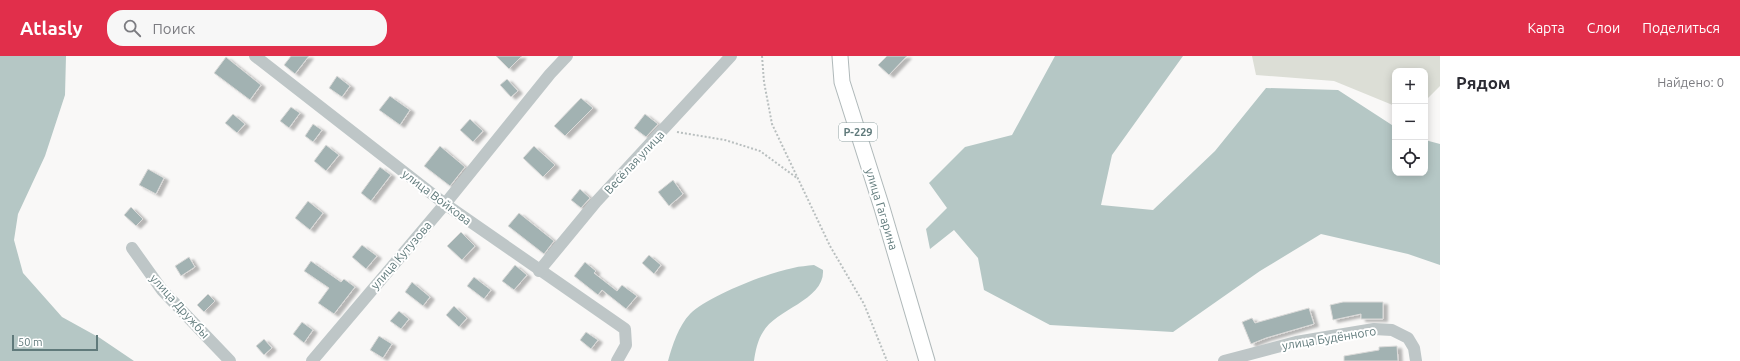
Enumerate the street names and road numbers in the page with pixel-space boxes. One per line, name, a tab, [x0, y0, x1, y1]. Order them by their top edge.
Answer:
road number: Р-229	[839, 123, 877, 141]
street label: Весёлая улица	[601, 128, 667, 196]
street label: улица Гагарина	[863, 166, 901, 252]
street label: улица Войкова	[400, 167, 474, 227]
street label: улица Кутузова	[368, 218, 434, 292]
street label: улица Дружбы	[148, 271, 212, 341]
street label: улица Будённого	[1281, 324, 1377, 352]

